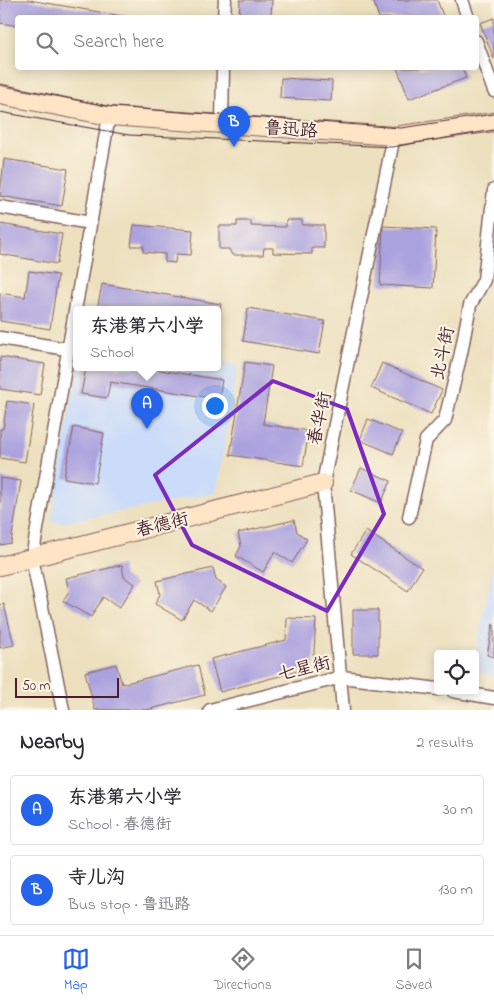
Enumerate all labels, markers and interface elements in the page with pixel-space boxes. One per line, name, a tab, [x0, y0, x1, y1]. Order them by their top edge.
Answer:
search box	[15, 15, 479, 70]
icon: search	[33, 29, 61, 57]
text: Search here	[73, 29, 164, 56]
pin: B	[218, 106, 250, 147]
street label: 鲁迅路	[263, 116, 319, 146]
popup	[73, 306, 221, 371]
text: 东港第六小学	[90, 314, 204, 341]
street label: 北斗街	[426, 324, 462, 383]
text: School	[90, 341, 134, 365]
pin: A	[131, 388, 163, 429]
street label: 春华街	[303, 389, 339, 448]
your location	[202, 393, 228, 419]
street label: 春德街	[133, 507, 192, 545]
map controls	[434, 650, 479, 695]
button: locate	[434, 650, 479, 695]
street label: 七星街	[275, 651, 334, 689]
scale bar	[15, 675, 119, 698]
text: 50 m	[22, 676, 50, 697]
text: Nearby	[20, 728, 84, 758]
text: 2 results	[416, 731, 474, 755]
text: 东港第六小学	[68, 785, 182, 812]
text: A	[32, 798, 42, 822]
text: 30 m	[443, 798, 473, 822]
text: School · 春德街	[68, 813, 171, 837]
text: 寺儿沟	[68, 865, 125, 892]
text: B	[32, 878, 42, 902]
text: 130 m	[438, 878, 473, 902]
text: Bus stop · 鲁迅路	[68, 893, 190, 917]
tab: Map	[62, 945, 90, 996]
tab: Directions	[214, 945, 272, 996]
tab: Saved	[396, 945, 432, 996]

